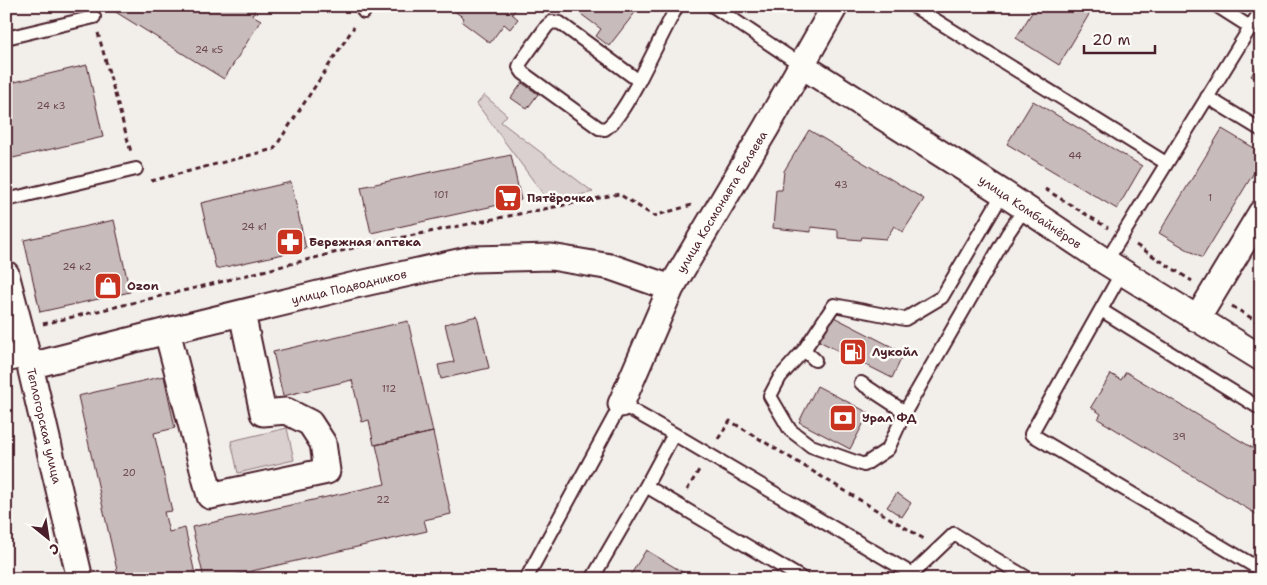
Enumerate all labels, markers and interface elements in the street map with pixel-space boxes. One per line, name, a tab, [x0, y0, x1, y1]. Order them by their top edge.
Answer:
scale bar	[1084, 22, 1156, 54]
text: 20 m	[1092, 30, 1131, 50]
house number: 24 к5	[195, 43, 223, 56]
house number: 24 к3	[37, 99, 65, 112]
street label: улица Космонавта Беляева	[673, 127, 771, 276]
house number: 44	[1068, 149, 1082, 162]
street label: улица Комбайнёров	[975, 172, 1085, 252]
house number: 43	[834, 178, 848, 191]
supermarket icon: Пятёрочка	[493, 183, 523, 213]
house number: 101	[434, 188, 448, 201]
place label: Пятёрочка	[527, 190, 595, 206]
house number: 1	[1208, 191, 1212, 204]
house number: 24 к1	[241, 220, 267, 233]
pharmacy icon: Бережная аптека	[275, 227, 305, 257]
place label: Бережная аптека	[309, 234, 422, 250]
house number: 24 к2	[63, 260, 91, 273]
street label: улица Подводников	[290, 266, 408, 308]
shop icon: Ozon	[93, 271, 123, 301]
place label: Ozon	[127, 278, 159, 294]
fuel station icon: Лукойл	[838, 337, 868, 367]
place label: Лукойл	[872, 344, 919, 360]
street label: Теплогорская улица	[23, 366, 65, 486]
house number: 112	[382, 382, 396, 395]
bank icon: Урал ФД	[828, 403, 858, 433]
place label: Урал ФД	[862, 410, 917, 426]
house number: 39	[1172, 430, 1186, 443]
house number: 20	[122, 466, 136, 479]
house number: 22	[376, 493, 390, 506]
north arrow	[22, 512, 72, 562]
text: С	[46, 539, 63, 559]

